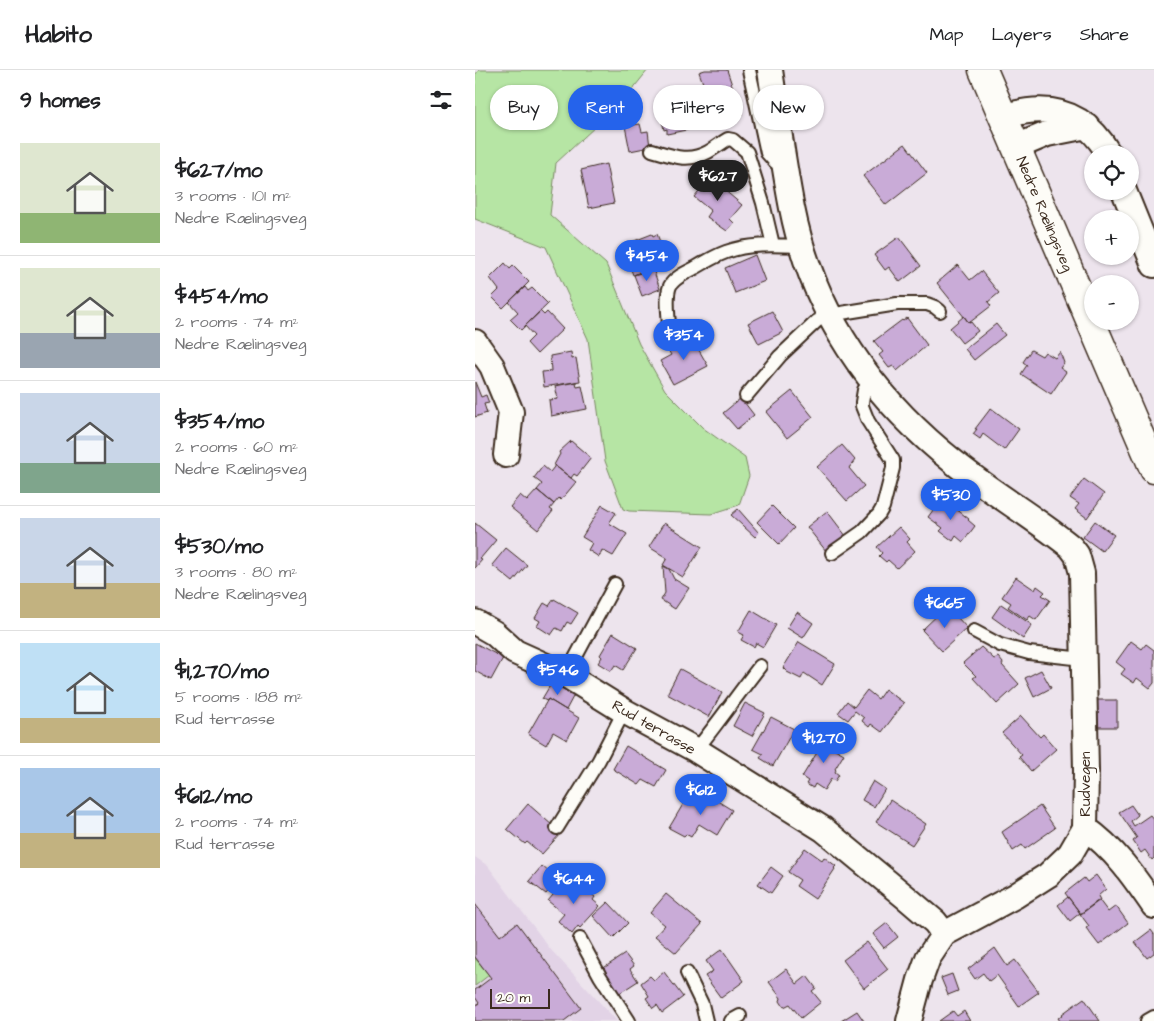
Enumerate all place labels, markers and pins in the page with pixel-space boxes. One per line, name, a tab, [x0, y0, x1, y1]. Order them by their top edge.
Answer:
pin: $627	[688, 160, 748, 202]
pin: $454	[617, 240, 677, 282]
pin: $354	[654, 318, 714, 361]
pin: $530	[921, 478, 981, 521]
pin: $665	[915, 586, 975, 629]
pin: $546	[528, 654, 588, 696]
pin: $1,270	[783, 722, 865, 764]
pin: $612	[671, 774, 731, 816]
pin: $644	[544, 862, 604, 905]

